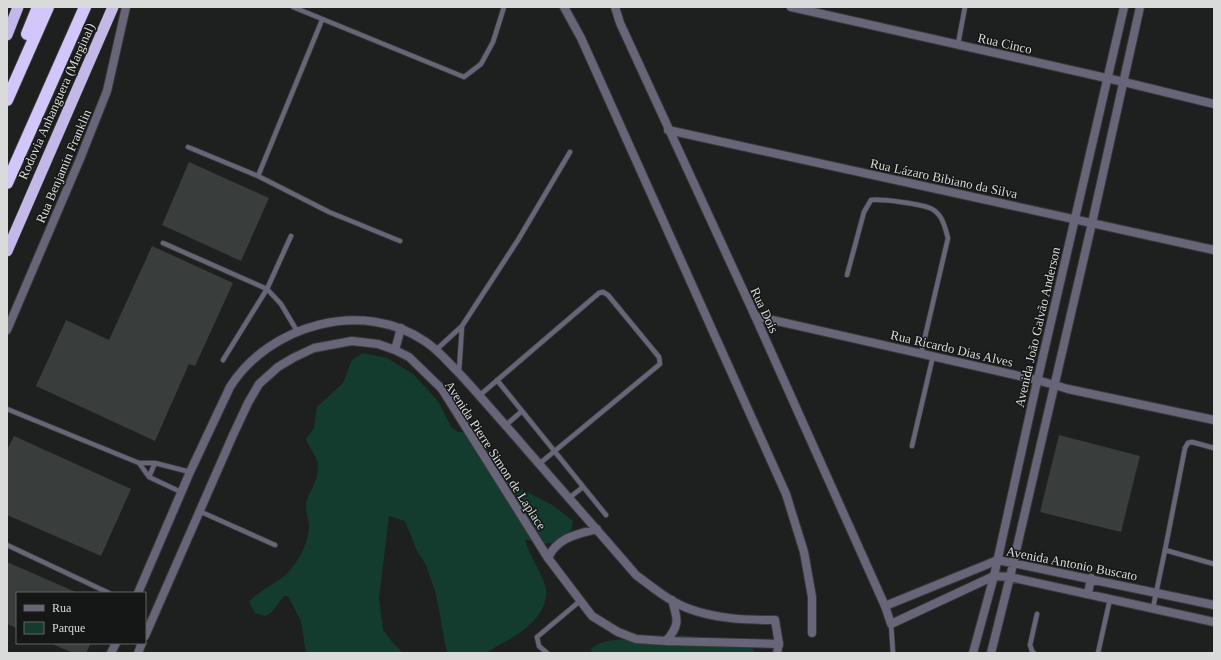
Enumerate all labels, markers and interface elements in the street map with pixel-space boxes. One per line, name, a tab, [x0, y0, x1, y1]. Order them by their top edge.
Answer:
street label: Rodovia Anhanguera (Marginal)	[15, 21, 98, 182]
street label: Rua Cinco	[976, 30, 1033, 57]
street label: Rua Benjamin Franklin	[33, 107, 94, 225]
street label: Rua Lázaro Bibiano da Silva	[869, 156, 1019, 201]
street label: Avenida João Galvão Anderson	[1012, 245, 1063, 409]
street label: Rua Dois	[747, 285, 782, 335]
street label: Rua Ricardo Dias Alves	[889, 327, 1015, 370]
street label: Avenida Pierre Simon de Laplace	[442, 378, 550, 533]
street label: Avenida Antonio Buscato	[1005, 543, 1139, 584]
legend	[16, 592, 146, 644]
text: Rua	[52, 601, 72, 615]
text: Parque	[52, 621, 85, 635]

